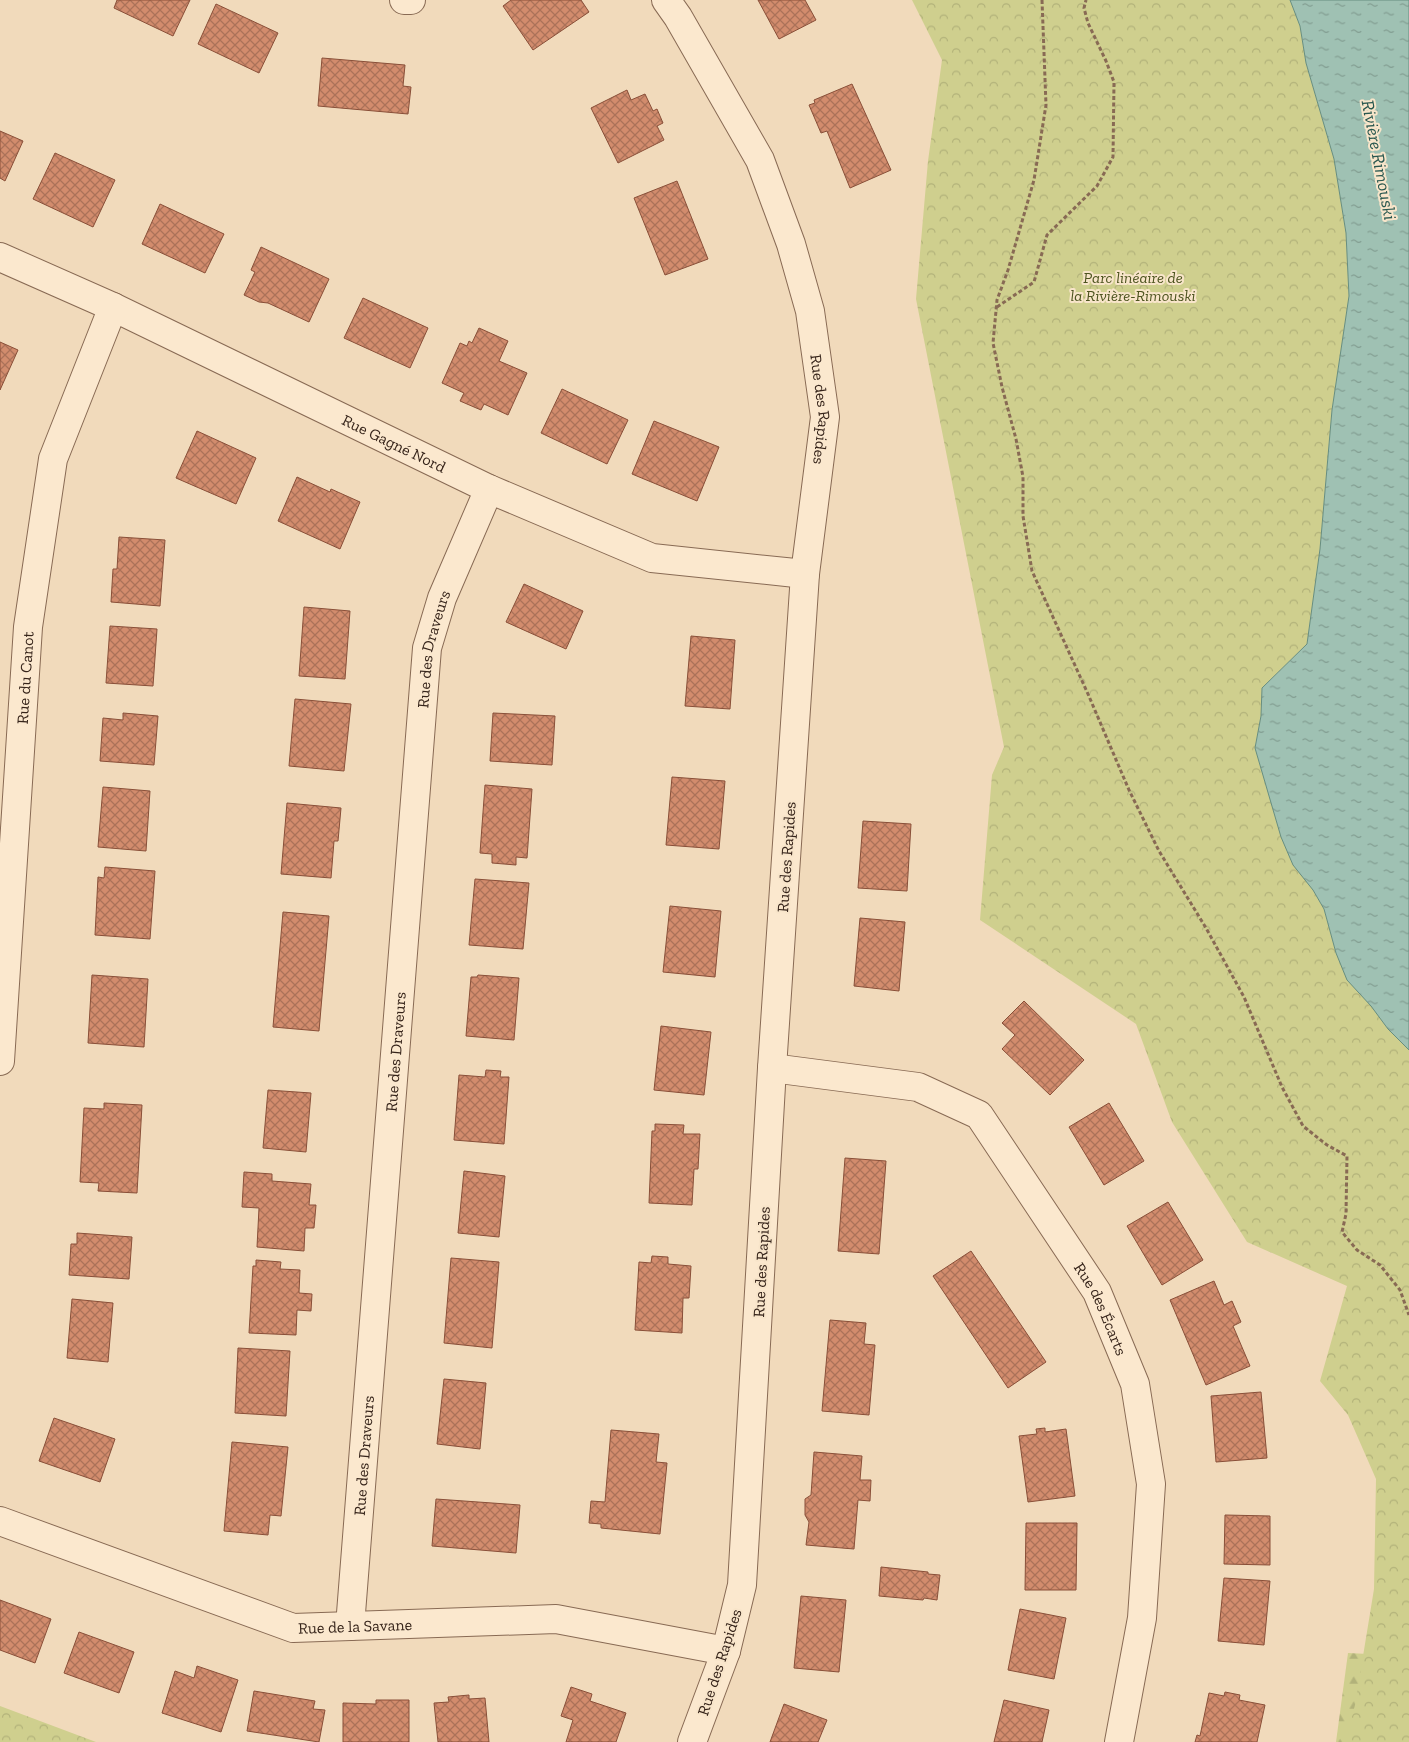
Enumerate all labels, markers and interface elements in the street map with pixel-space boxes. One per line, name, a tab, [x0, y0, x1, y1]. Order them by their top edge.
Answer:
water label: Rivière Rimouski	[1357, 98, 1401, 222]
park label: Parc linéaire de la Rivière-Rimouski	[1070, 268, 1196, 305]
street label: Rue des Rapides	[806, 353, 834, 466]
street label: Rue Gagné Nord	[339, 410, 449, 477]
street label: Rue des Draveurs	[413, 587, 454, 709]
street label: Rue du Canot	[13, 631, 38, 725]
street label: Rue des Rapides	[773, 801, 800, 913]
street label: Rue des Draveurs	[382, 991, 410, 1113]
street label: Rue des Rapides	[749, 1206, 774, 1318]
street label: Rue des Écarts	[1070, 1259, 1131, 1358]
street label: Rue des Draveurs	[350, 1395, 378, 1516]
street label: Rue des Rapides	[693, 1606, 746, 1718]
street label: Rue de la Savane	[298, 1615, 412, 1638]

